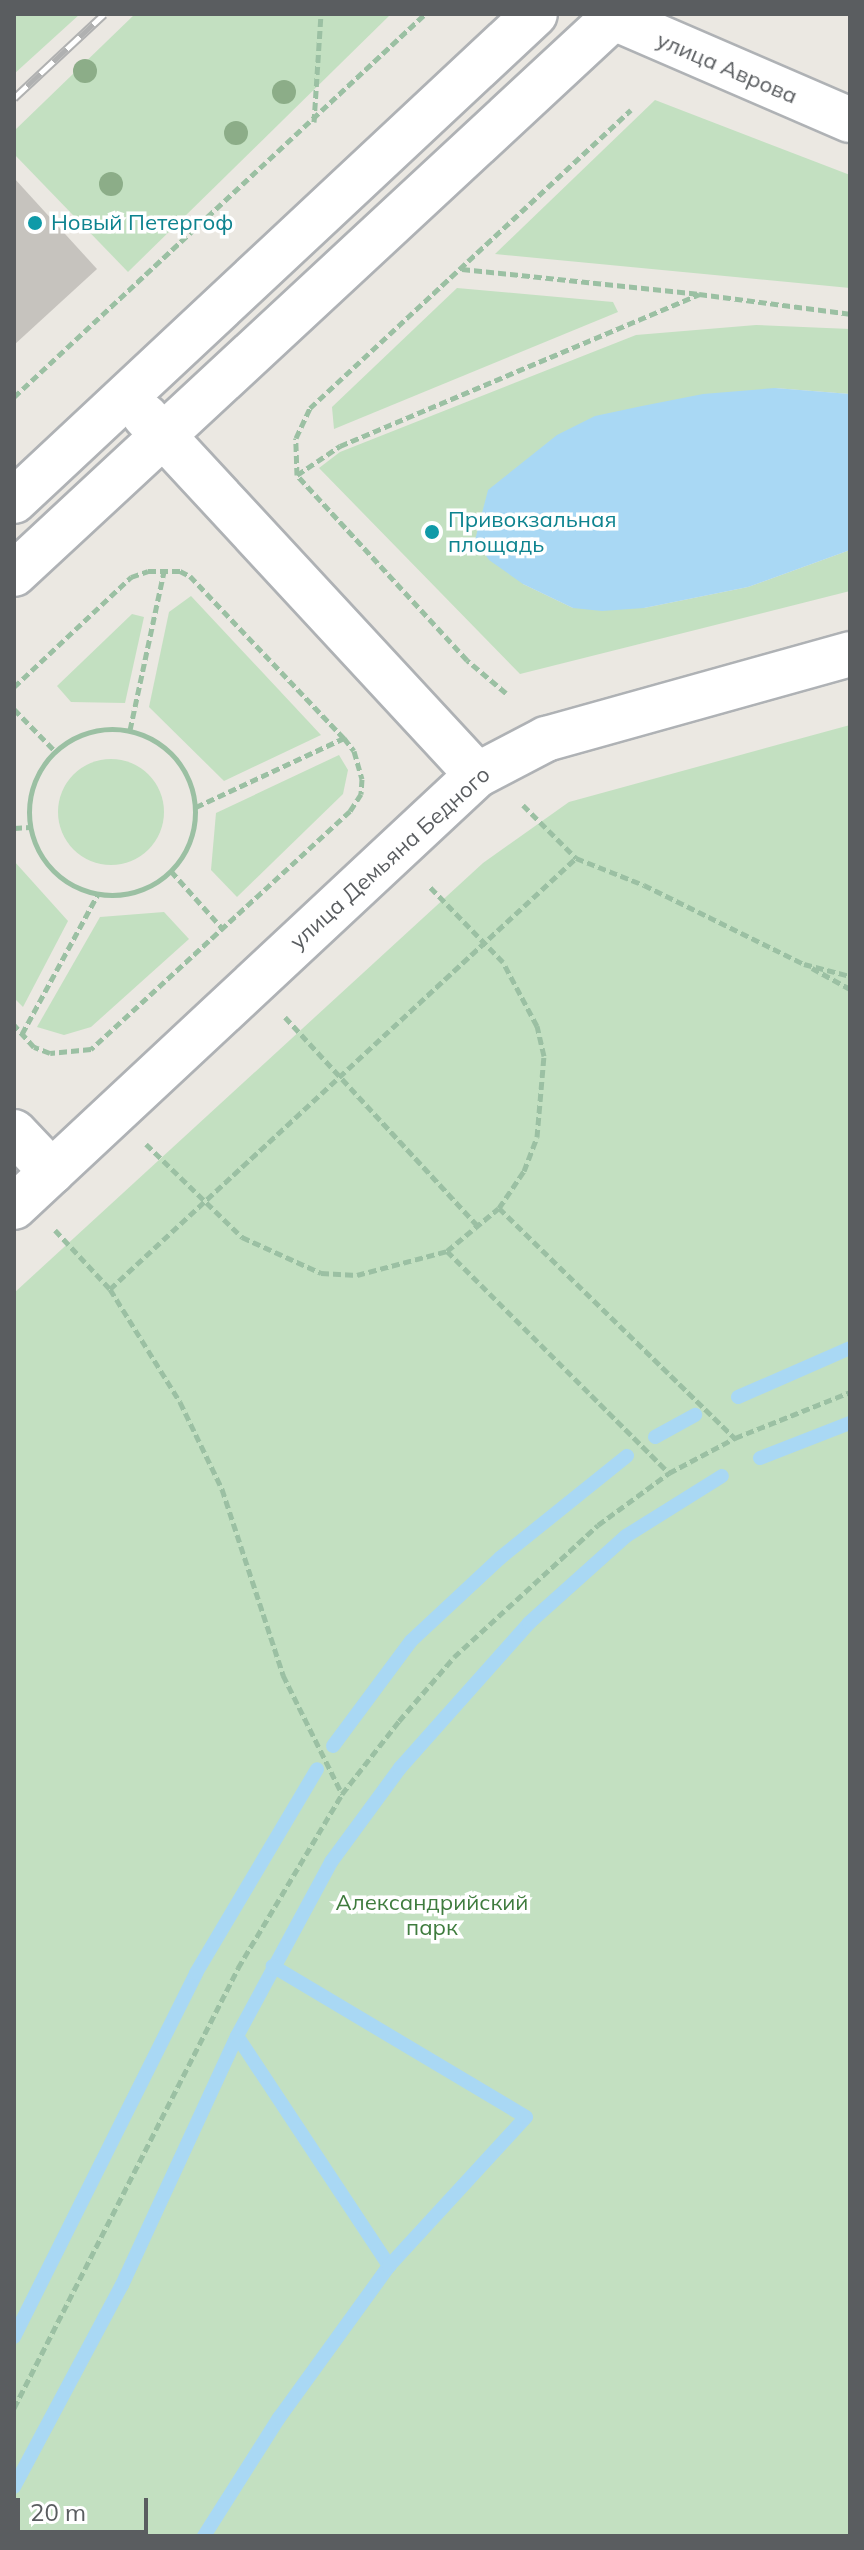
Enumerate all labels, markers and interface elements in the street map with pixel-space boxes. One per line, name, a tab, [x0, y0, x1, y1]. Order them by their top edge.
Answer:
street label: улица Аврова	[653, 27, 801, 109]
place label: Новый Петергоф	[51, 210, 233, 236]
marker: Новый Петергоф	[26, 214, 44, 232]
place label: Привокзальная площадь	[448, 506, 616, 558]
marker: Привокзальная площадь	[423, 523, 441, 541]
street label: улица Демьяна Бедного	[285, 761, 495, 955]
park label: Александрийский парк	[336, 1889, 528, 1940]
scale bar	[20, 2482, 152, 2532]
text: 20 m	[30, 2497, 86, 2527]

